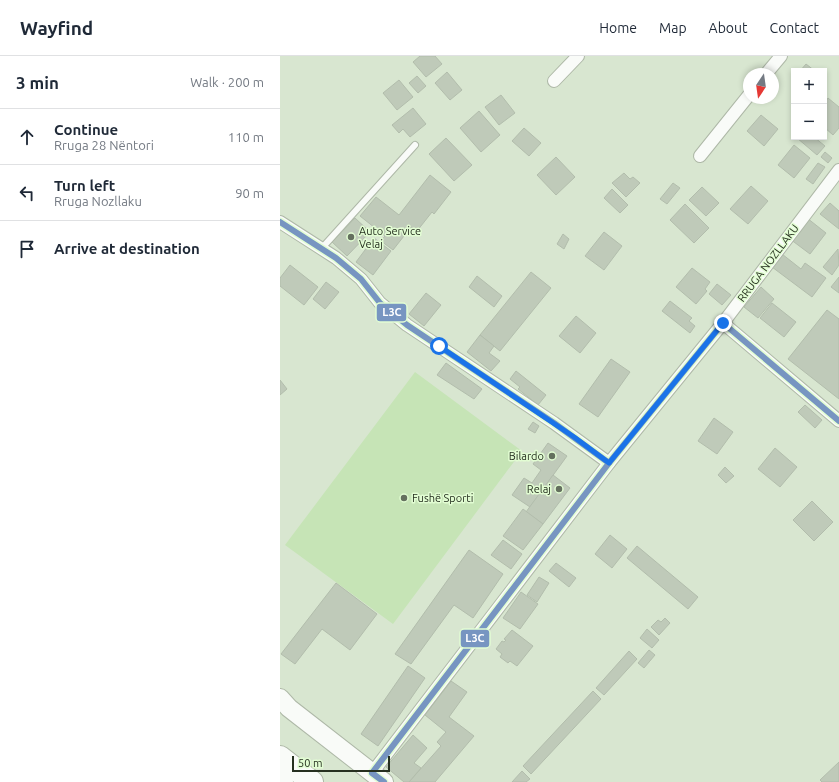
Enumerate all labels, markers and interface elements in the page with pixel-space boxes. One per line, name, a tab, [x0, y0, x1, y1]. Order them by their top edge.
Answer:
text: Wayfind	[20, 17, 93, 39]
text: Home	[599, 20, 637, 36]
text: Map	[659, 20, 687, 36]
text: About	[709, 20, 748, 36]
text: Contact	[770, 20, 819, 36]
north arrow	[743, 68, 779, 104]
map controls	[791, 68, 827, 140]
button: +	[791, 68, 827, 104]
text: 3 min	[16, 73, 59, 92]
text: Walk · 200 m	[190, 75, 264, 89]
button: −	[791, 104, 827, 140]
text: Continue	[54, 121, 118, 138]
icon: ahead	[16, 126, 38, 148]
text: 110 m	[228, 130, 264, 144]
text: Rruga 28 Nëntori	[54, 138, 154, 152]
text: Turn left	[54, 177, 115, 194]
icon: left	[16, 182, 38, 204]
text: 90 m	[235, 186, 264, 200]
text: Rruga Nozllaku	[54, 194, 142, 208]
street label: RRUGA NOZLLAKU	[735, 222, 801, 304]
place label: Auto Service Velaj	[359, 225, 421, 250]
marker: Auto Service Velaj	[346, 232, 356, 242]
icon: arrive	[16, 238, 38, 260]
text: Arrive at destination	[54, 240, 200, 257]
line badge: L3C	[376, 303, 407, 322]
text: L3C	[382, 306, 402, 318]
route end	[714, 314, 732, 332]
route start	[430, 337, 448, 355]
place label: Bilardo	[509, 450, 544, 462]
marker: Bilardo	[547, 451, 557, 461]
place label: Relaj	[527, 483, 551, 495]
marker: Relaj	[554, 484, 564, 494]
place label: Fushë Sporti	[412, 492, 473, 504]
marker: Fushë Sporti	[399, 493, 409, 503]
line badge: L3C	[460, 629, 490, 648]
text: L3C	[465, 632, 485, 644]
scale bar	[292, 754, 390, 773]
text: 50 m	[298, 757, 322, 769]

